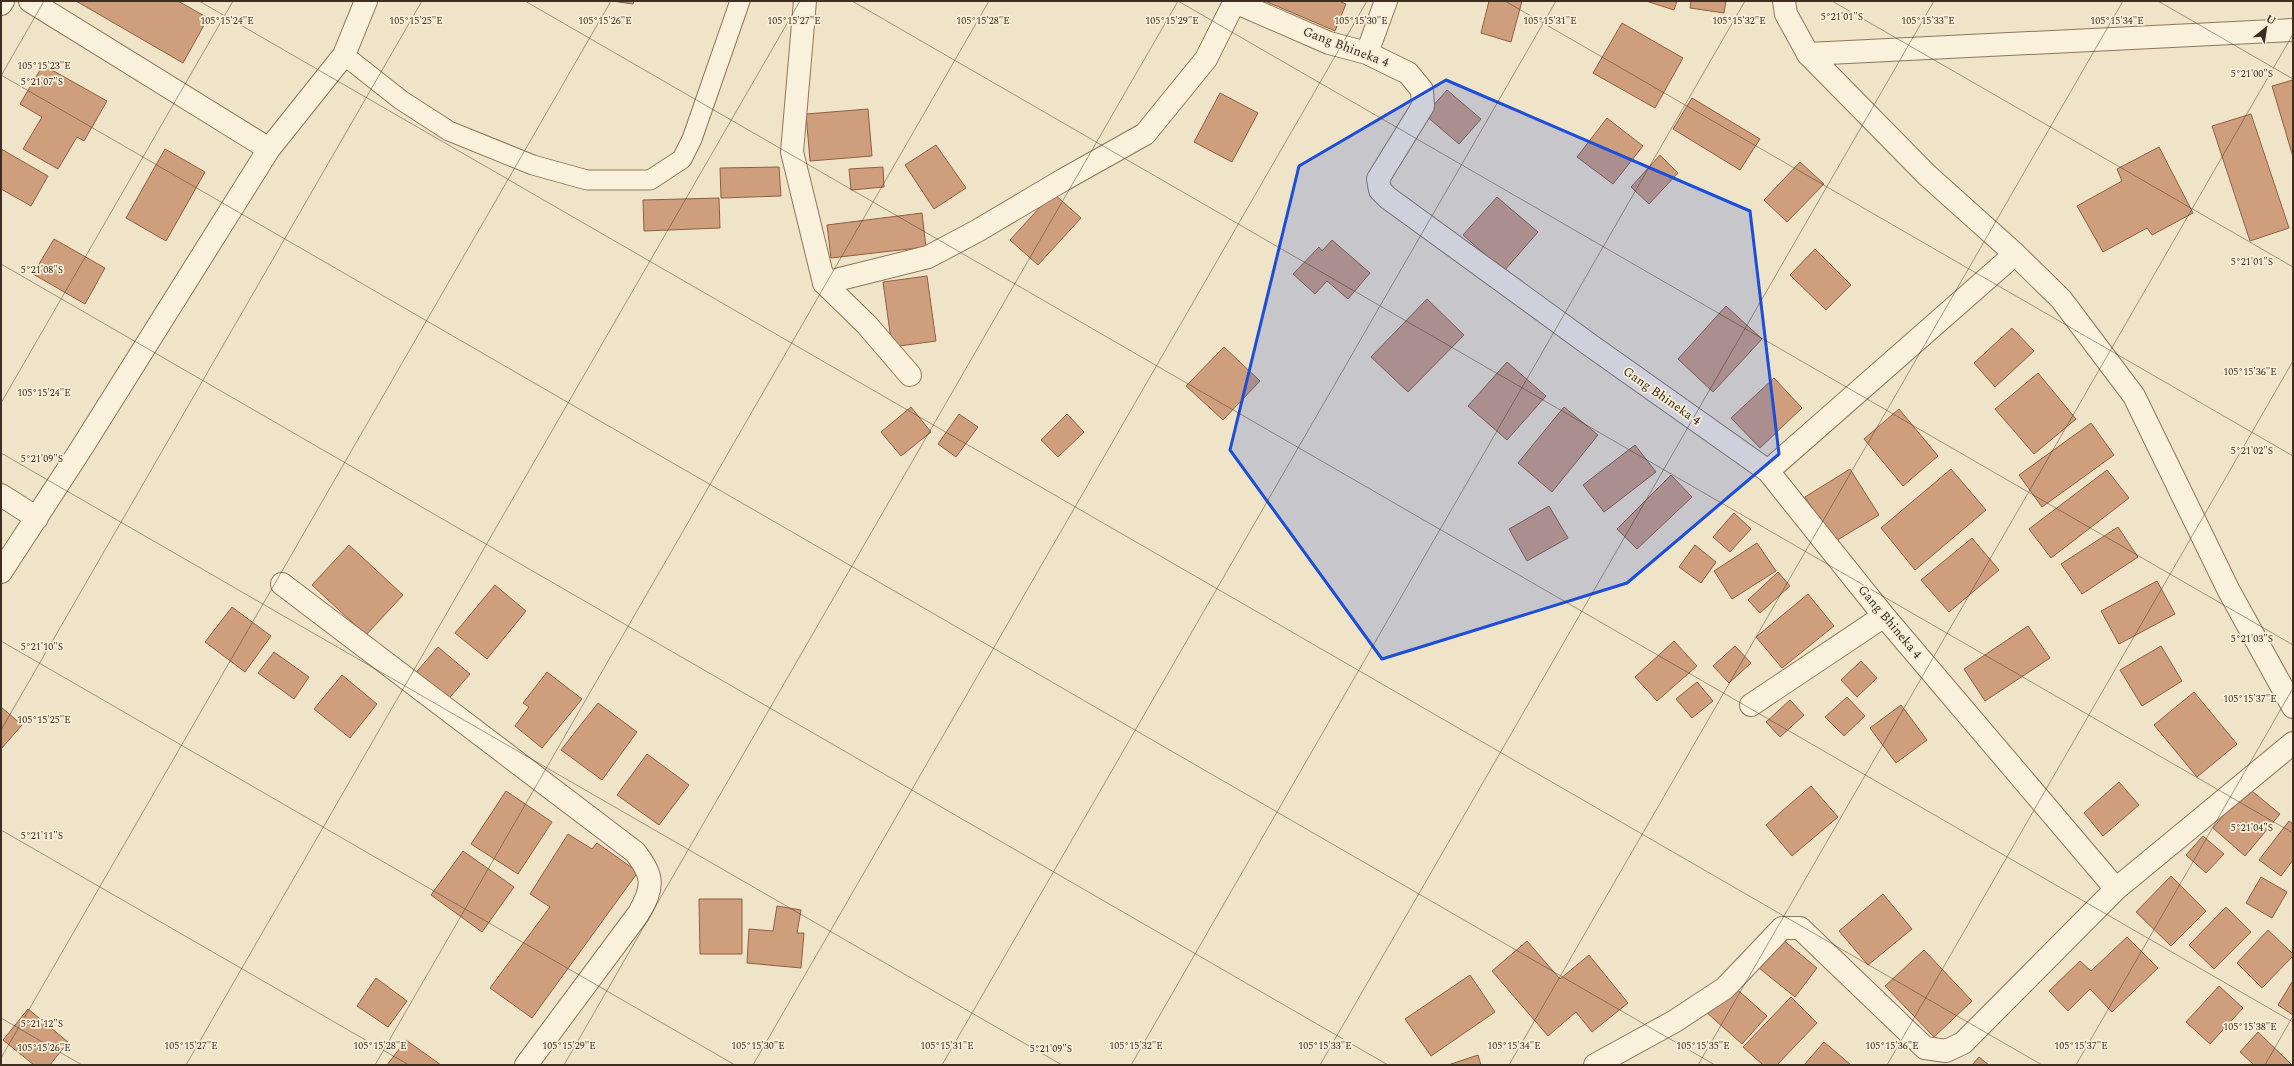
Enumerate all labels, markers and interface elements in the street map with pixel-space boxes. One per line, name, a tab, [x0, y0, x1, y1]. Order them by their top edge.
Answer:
north arrow	[2246, 8, 2286, 48]
text: 5°21'01"S	[1821, 9, 1863, 25]
text: U	[2263, 10, 2279, 29]
text: 105°15'24"E	[200, 13, 254, 29]
text: 105°15'25"E	[389, 13, 443, 29]
text: 105°15'26"E	[578, 13, 632, 29]
text: 105°15'27"E	[767, 13, 821, 29]
text: 105°15'28"E	[956, 13, 1010, 29]
text: 105°15'29"E	[1145, 13, 1199, 29]
text: 105°15'30"E	[1334, 13, 1388, 29]
text: 105°15'31"E	[1523, 13, 1577, 29]
text: 105°15'32"E	[1712, 13, 1766, 29]
text: 105°15'33"E	[1901, 13, 1955, 29]
text: 105°15'34"E	[2090, 13, 2144, 29]
street label: Gang Bhineka 4	[1300, 21, 1393, 73]
text: 105°15'23"E	[17, 58, 71, 74]
text: 5°21'00"S	[2231, 66, 2273, 82]
text: 5°21'07"S	[21, 74, 63, 90]
text: 5°21'01"S	[2231, 254, 2273, 270]
text: 5°21'08"S	[21, 262, 63, 278]
street label: Gang Bhineka 4	[1619, 362, 1705, 431]
text: 105°15'36"E	[2223, 364, 2277, 380]
text: 105°15'24"E	[17, 385, 71, 401]
text: 5°21'02"S	[2231, 443, 2273, 459]
text: 5°21'09"S	[21, 451, 63, 467]
street label: Gang Bhineka 4	[1853, 581, 1927, 664]
text: 5°21'03"S	[2231, 631, 2273, 647]
text: 5°21'10"S	[21, 639, 63, 655]
text: 105°15'37"E	[2223, 691, 2277, 707]
text: 105°15'25"E	[17, 712, 71, 728]
text: 5°21'04"S	[2231, 820, 2273, 836]
text: 5°21'11"S	[21, 828, 63, 844]
text: 5°21'12"S	[21, 1016, 63, 1032]
text: 105°15'38"E	[2223, 1019, 2277, 1035]
text: 105°15'27"E	[164, 1038, 218, 1054]
text: 105°15'28"E	[353, 1038, 407, 1054]
text: 105°15'29"E	[542, 1038, 596, 1054]
text: 105°15'30"E	[731, 1038, 785, 1054]
text: 105°15'31"E	[920, 1038, 974, 1054]
text: 105°15'32"E	[1109, 1038, 1163, 1054]
text: 105°15'33"E	[1298, 1038, 1352, 1054]
text: 105°15'34"E	[1487, 1038, 1541, 1054]
text: 105°15'35"E	[1676, 1038, 1730, 1054]
text: 105°15'36"E	[1865, 1038, 1919, 1054]
text: 105°15'37"E	[2054, 1038, 2108, 1054]
text: 105°15'26"E	[17, 1040, 71, 1056]
text: 5°21'09"S	[1030, 1041, 1072, 1057]

